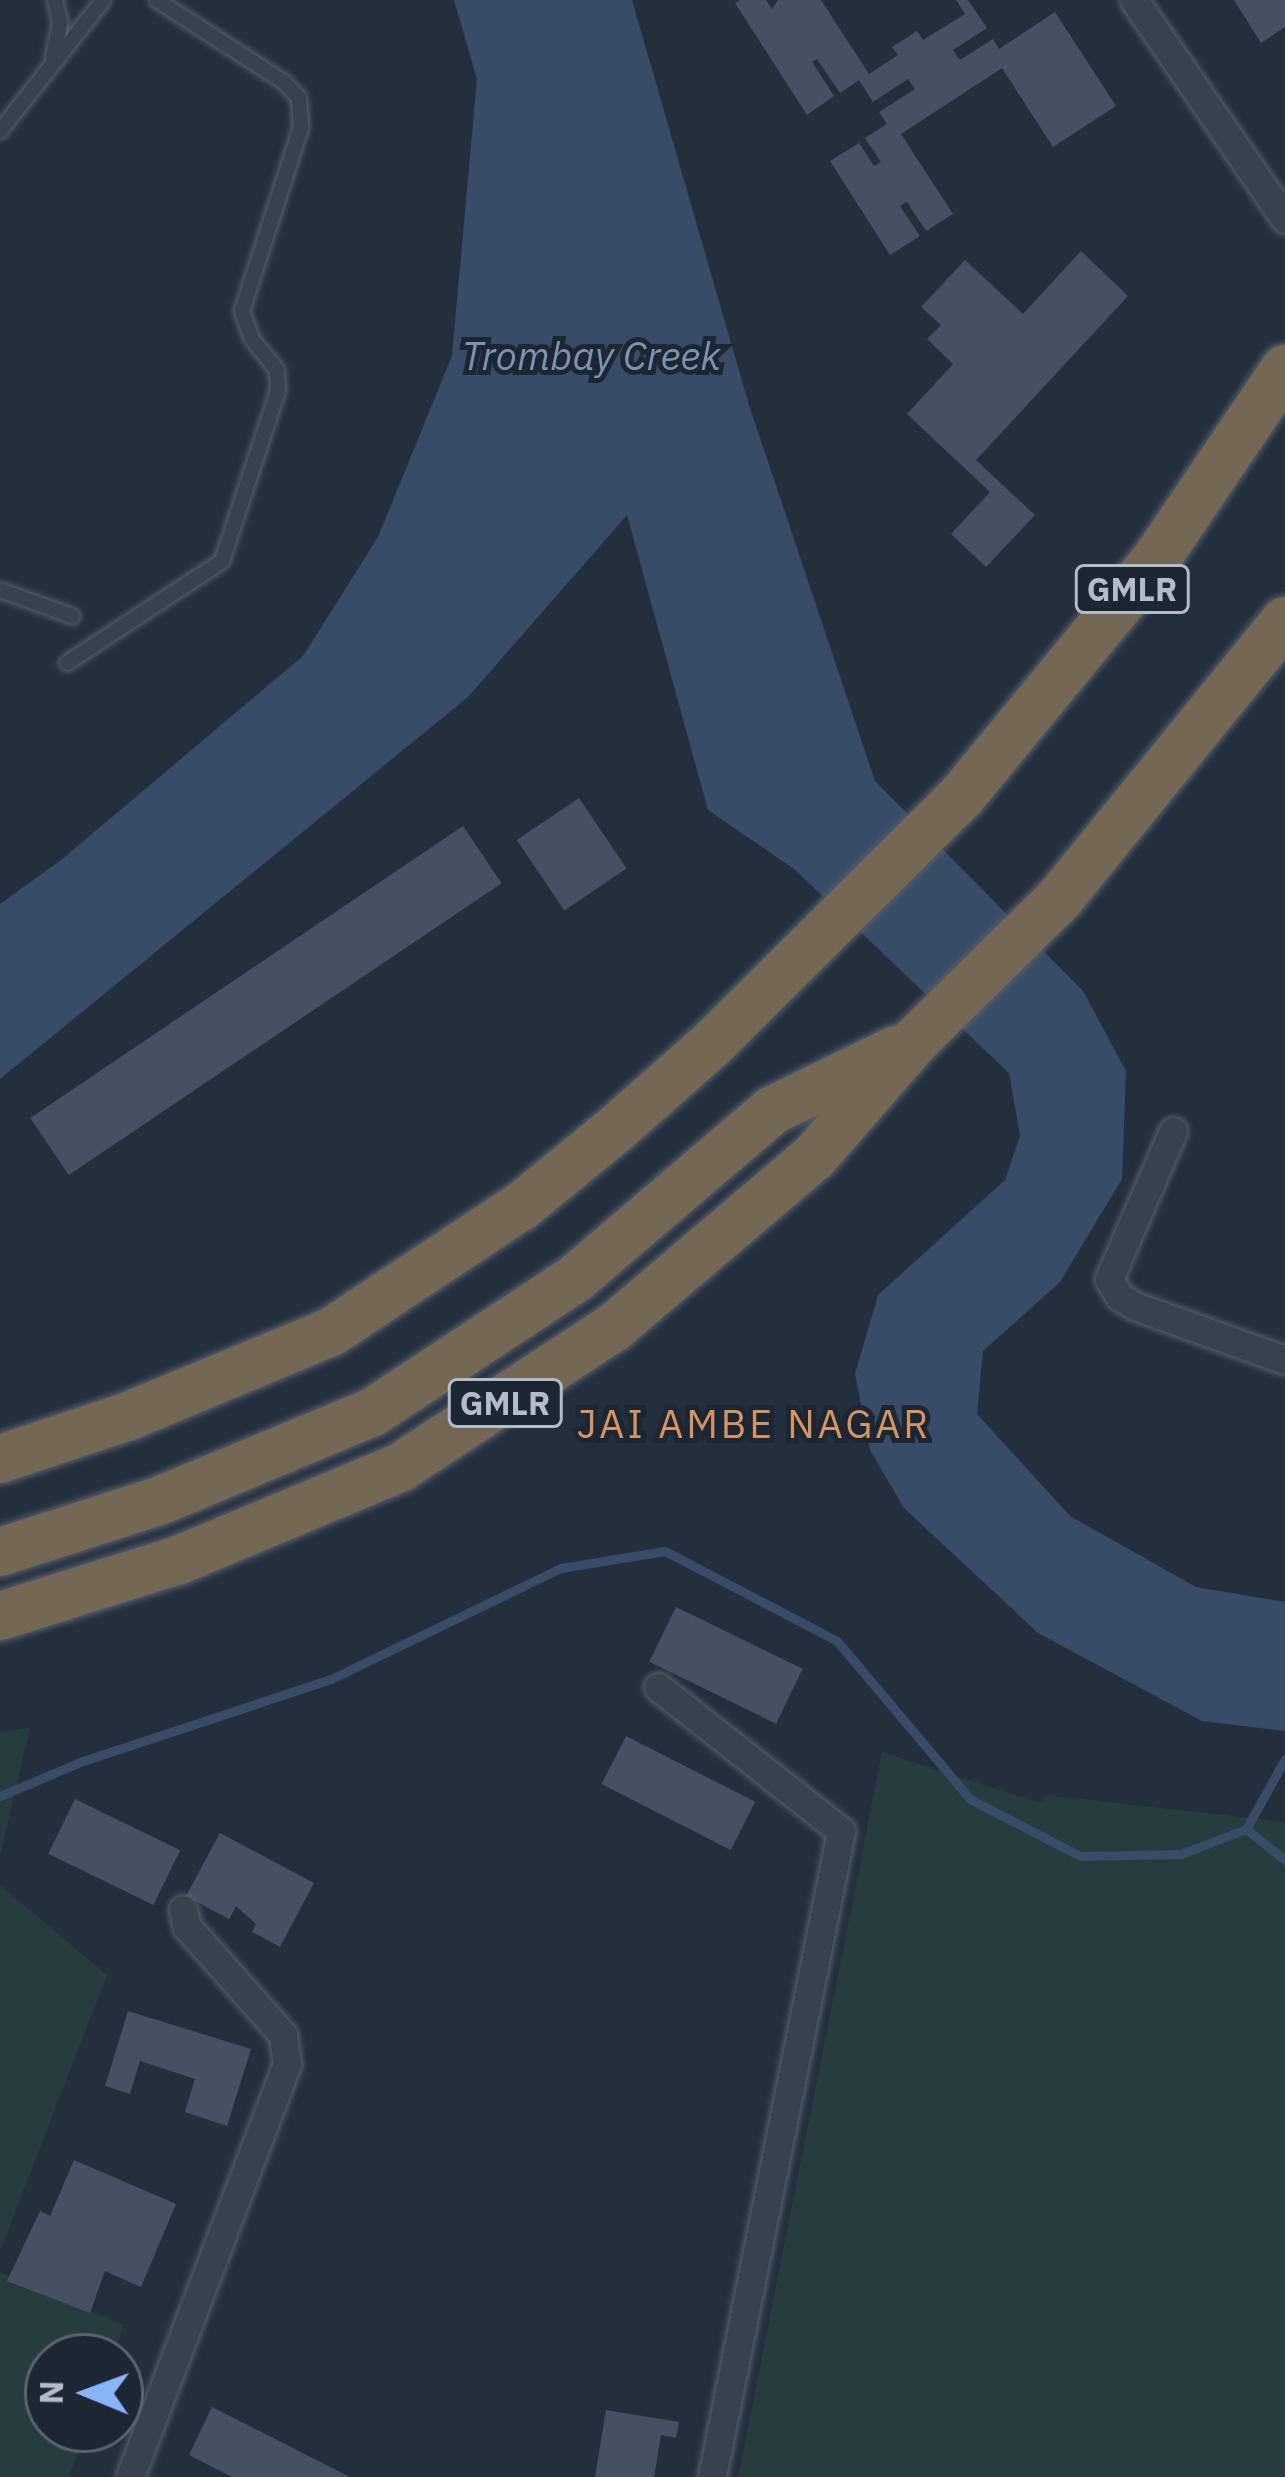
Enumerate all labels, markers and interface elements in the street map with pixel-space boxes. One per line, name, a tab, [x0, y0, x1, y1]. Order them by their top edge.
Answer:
water label: Trombay Creek	[462, 333, 720, 379]
road number: GMLR	[1072, 562, 1192, 616]
road number: GMLR	[445, 1376, 565, 1430]
district label: JAI AMBE NAGAR	[577, 1401, 931, 1447]
north arrow	[24, 2333, 144, 2453]
text: N	[29, 2380, 72, 2405]

